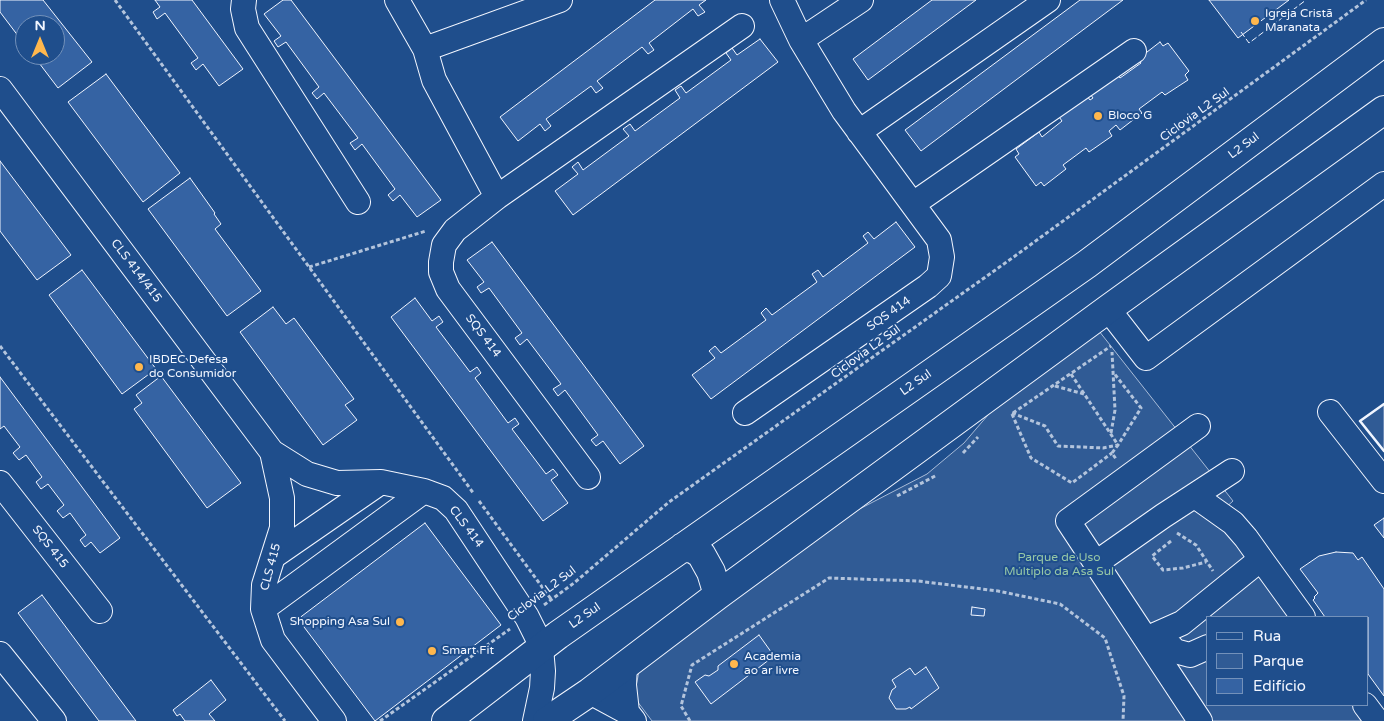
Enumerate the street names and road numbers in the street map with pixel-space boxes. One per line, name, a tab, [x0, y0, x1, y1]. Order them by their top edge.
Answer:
street label: Ciclovia L2 Sul	[1157, 85, 1233, 145]
street label: L2 Sul	[1226, 130, 1262, 162]
street label: CLS 414/415	[108, 236, 164, 306]
street label: SQS 414	[864, 294, 914, 334]
street label: SQS 414	[462, 312, 504, 360]
street label: Ciclovia L2 Sul	[828, 322, 904, 382]
street label: L2 Sul	[897, 367, 935, 399]
street label: CLS 414	[446, 503, 486, 551]
street label: SQS 415	[29, 523, 71, 571]
street label: CLS 415	[258, 542, 284, 592]
street label: Ciclovia L2 Sul	[505, 563, 579, 625]
street label: L2 Sul	[566, 600, 604, 632]

